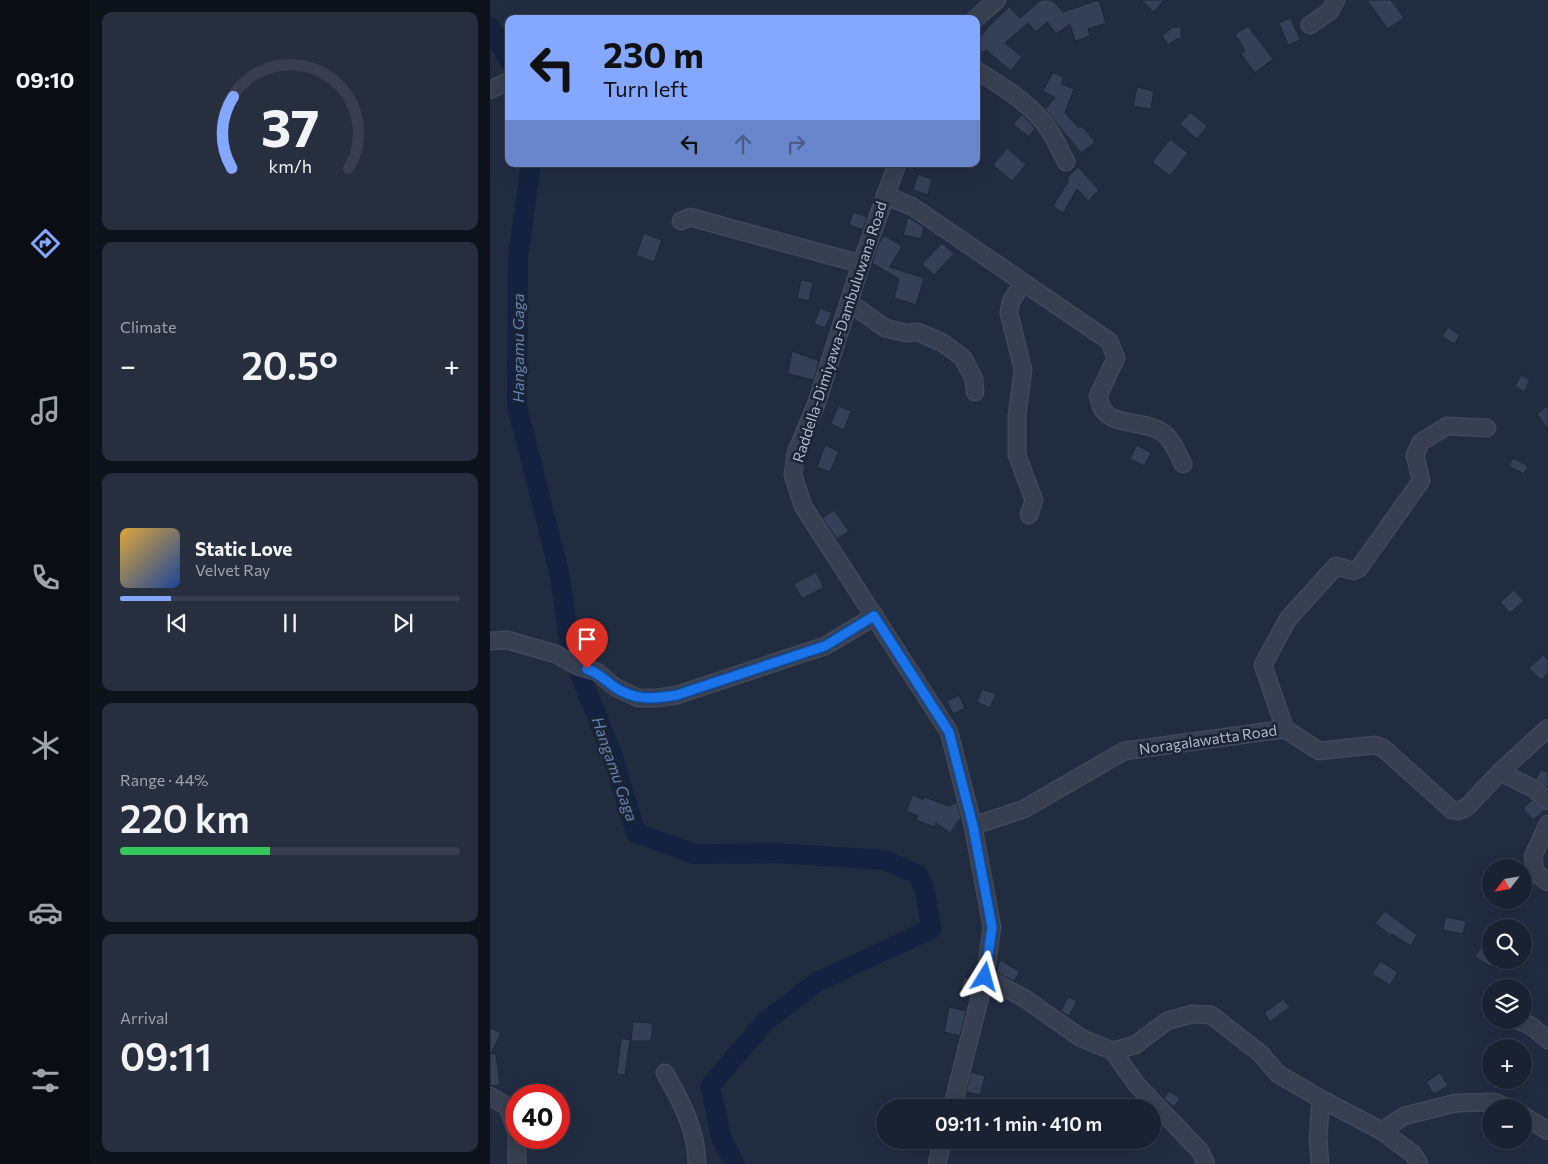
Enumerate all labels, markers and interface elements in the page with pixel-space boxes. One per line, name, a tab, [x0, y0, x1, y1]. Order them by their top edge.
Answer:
text: 230 m	[603, 32, 704, 75]
icon: left	[520, 35, 585, 100]
text: 09:10	[16, 66, 74, 93]
text: Turn left	[603, 75, 688, 102]
text: 37	[261, 94, 319, 158]
icon: left	[676, 130, 704, 158]
icon: ahead	[729, 130, 757, 158]
icon: right	[782, 130, 810, 158]
text: km/h	[268, 155, 312, 177]
street label: Raddella-Dimiyawa-Dambuluwana Road	[788, 199, 890, 465]
icon: directions	[28, 226, 63, 261]
water label: Hangamu Gaga	[508, 293, 527, 403]
text: Climate	[120, 317, 176, 336]
text: 20.5°	[242, 341, 338, 388]
text: −	[120, 348, 136, 382]
text: +	[444, 348, 460, 382]
icon: music	[28, 393, 63, 428]
text: Static Love	[195, 537, 292, 560]
icon: phone	[28, 560, 63, 595]
text: Velvet Ray	[195, 560, 270, 579]
icon: previous	[163, 609, 191, 637]
icon: pause	[276, 609, 304, 637]
icon: next	[389, 609, 417, 637]
pin	[566, 618, 608, 669]
icon: arrive	[573, 625, 601, 653]
water label: Hangamu Gaga	[589, 714, 642, 824]
street label: Noragalawatta Road	[1138, 720, 1278, 758]
icon: climate	[28, 728, 63, 763]
text: Range · 44%	[120, 770, 208, 789]
text: 220 km	[120, 794, 250, 841]
north arrow	[1482, 859, 1532, 909]
map controls	[1482, 859, 1532, 1149]
icon: car	[28, 895, 63, 930]
button: search	[1482, 919, 1532, 969]
position arrow	[958, 950, 1010, 1002]
button: layers	[1482, 979, 1532, 1029]
text: Arrival	[120, 1008, 168, 1027]
text: 09:11	[120, 1032, 212, 1079]
button: +	[1482, 1039, 1532, 1089]
icon: filters	[28, 1063, 63, 1098]
speed limit sign: 40	[505, 1084, 570, 1149]
button: −	[1482, 1099, 1532, 1149]
text: 09:11 · 1 min · 410 m	[935, 1112, 1102, 1135]

